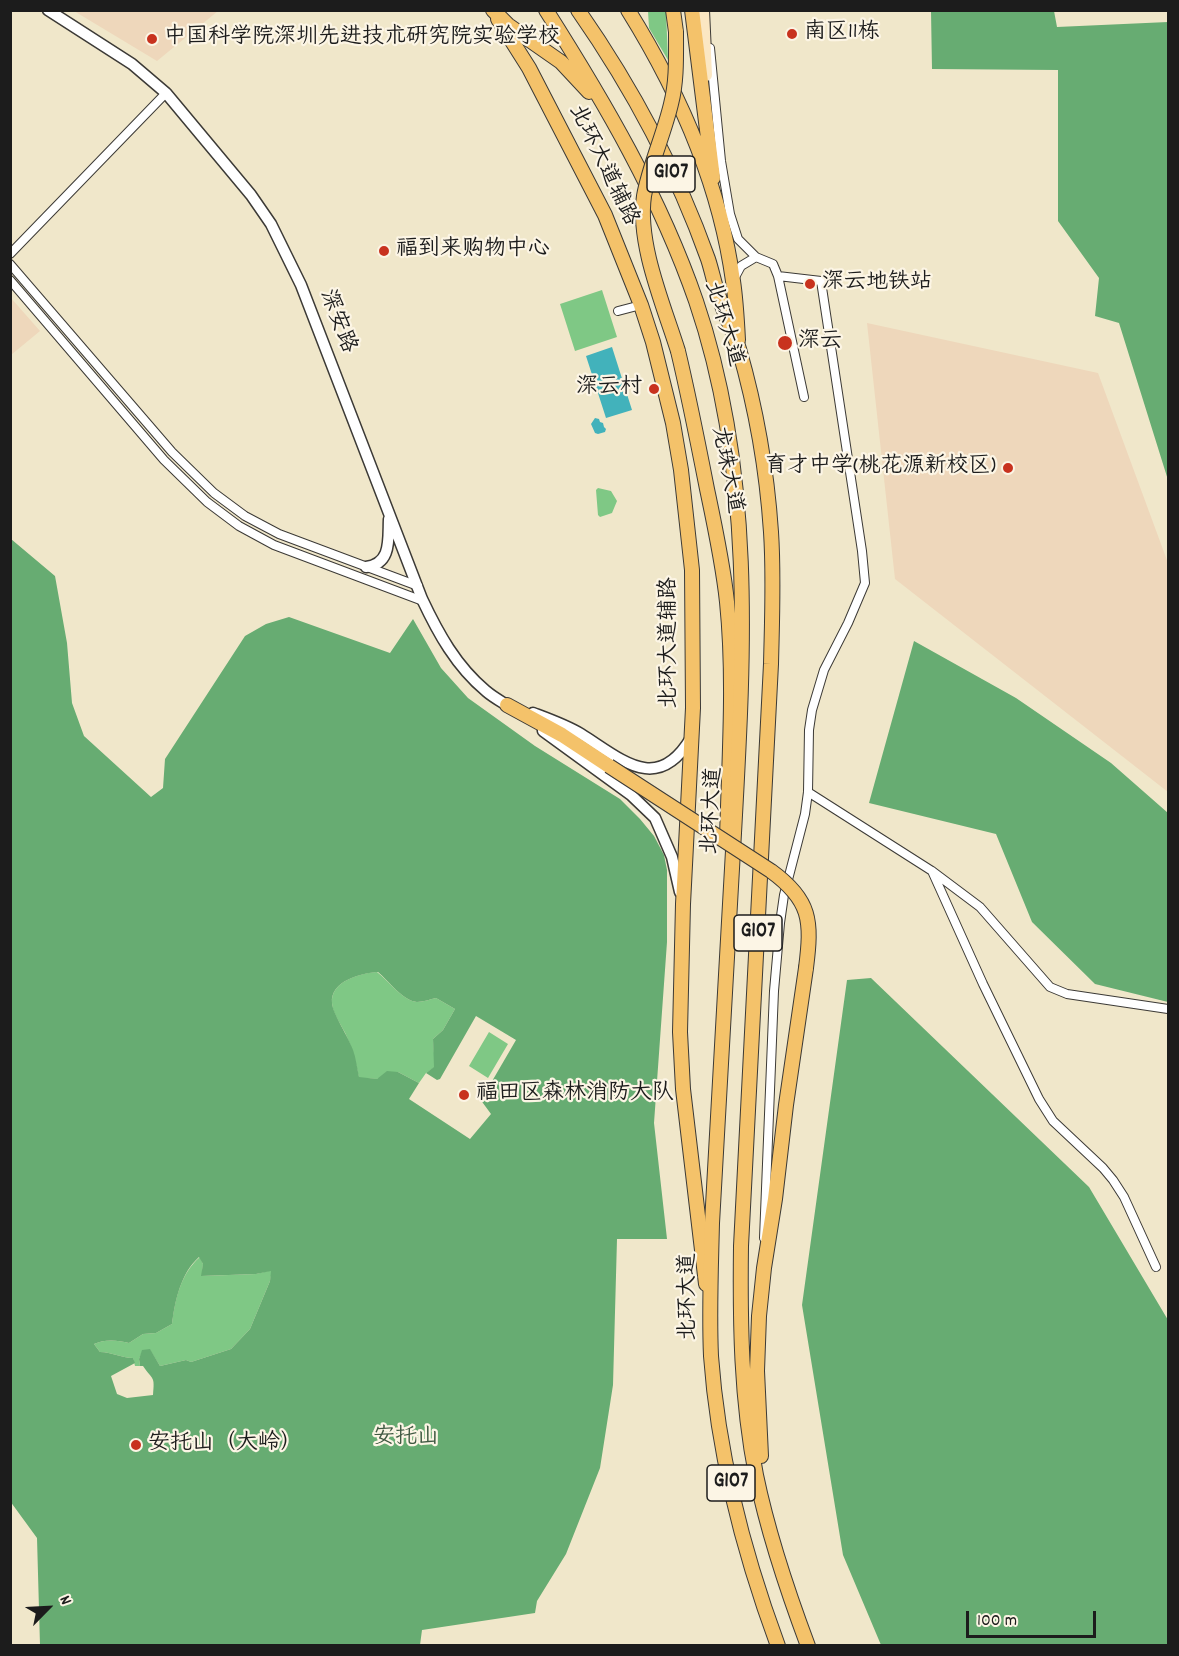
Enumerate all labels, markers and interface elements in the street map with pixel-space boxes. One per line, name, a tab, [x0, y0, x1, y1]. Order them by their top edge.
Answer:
place label: 南区11栋	[804, 21, 880, 47]
place label: 中国科学院深圳先进技术研究院实验学校	[164, 26, 560, 52]
marker: 南区11栋	[785, 27, 799, 41]
marker: 中国科学院深圳先进技术研究院实验学校	[145, 32, 159, 46]
street label: 北环大道辅路	[561, 101, 643, 231]
road number: G107	[647, 156, 695, 192]
place label: 福到来购物中心	[396, 238, 550, 264]
marker: 福到来购物中心	[377, 244, 391, 258]
place label: 深云地铁站	[822, 271, 932, 297]
marker: 深云地铁站	[803, 277, 817, 291]
street label: 北环大道	[697, 278, 747, 370]
street label: 深安路	[312, 286, 360, 358]
place label: 深云	[798, 330, 842, 356]
marker: 深云	[776, 334, 794, 352]
place label: 深云村	[576, 376, 642, 402]
marker: 深云村	[647, 382, 661, 396]
street label: 龙珠大道	[704, 424, 746, 516]
place label: 育才中学(桃花源新校区)	[765, 455, 996, 481]
marker: 育才中学(桃花源新校区)	[1001, 461, 1015, 475]
street label: 北环大道辅路	[658, 577, 684, 709]
street label: 北环大道	[699, 766, 729, 856]
road number: G107	[734, 915, 782, 951]
place label: 福田区森林消防大队	[476, 1082, 674, 1108]
marker: 福田区森林消防大队	[457, 1088, 471, 1102]
street label: 北环大道	[677, 1253, 703, 1341]
park label: 安托山	[373, 1426, 439, 1452]
place label: 安托山（大岭）	[148, 1432, 302, 1458]
marker: 安托山（大岭）	[129, 1438, 143, 1452]
road number: G107	[707, 1465, 755, 1501]
north arrow	[18, 1578, 78, 1638]
text: N	[53, 1592, 77, 1609]
scale bar	[969, 1599, 1100, 1637]
text: 100 m	[977, 1609, 1017, 1634]

